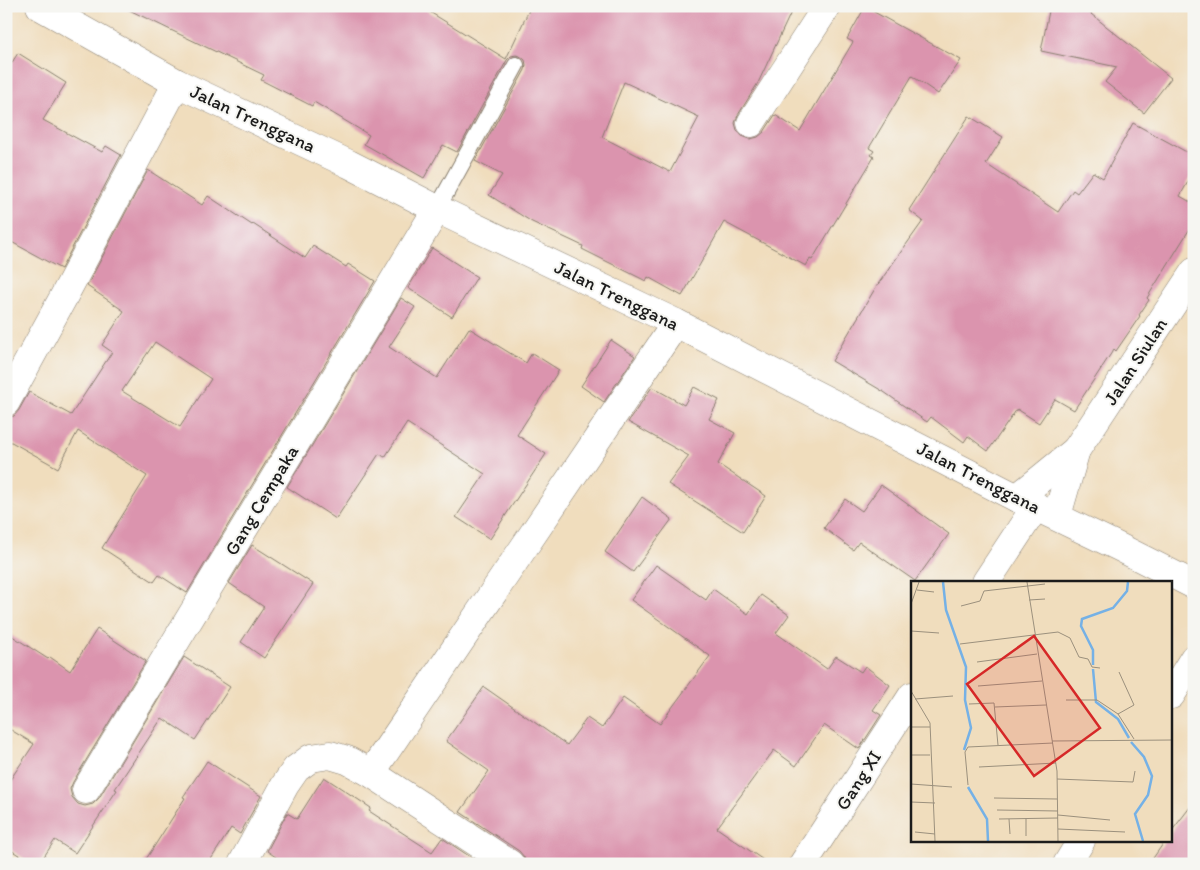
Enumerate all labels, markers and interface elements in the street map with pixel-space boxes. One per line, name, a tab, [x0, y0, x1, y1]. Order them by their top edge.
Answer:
street label: Jalan Trenggana	[187, 79, 319, 157]
street label: Jalan Trenggana	[551, 255, 683, 335]
street label: Jalan Siulan	[1099, 313, 1172, 409]
street label: Jalan Trenggana	[913, 436, 1044, 518]
street label: Gang Cempaka	[220, 441, 303, 560]
inset map	[911, 581, 1172, 842]
street label: Gang XI	[831, 746, 886, 814]

